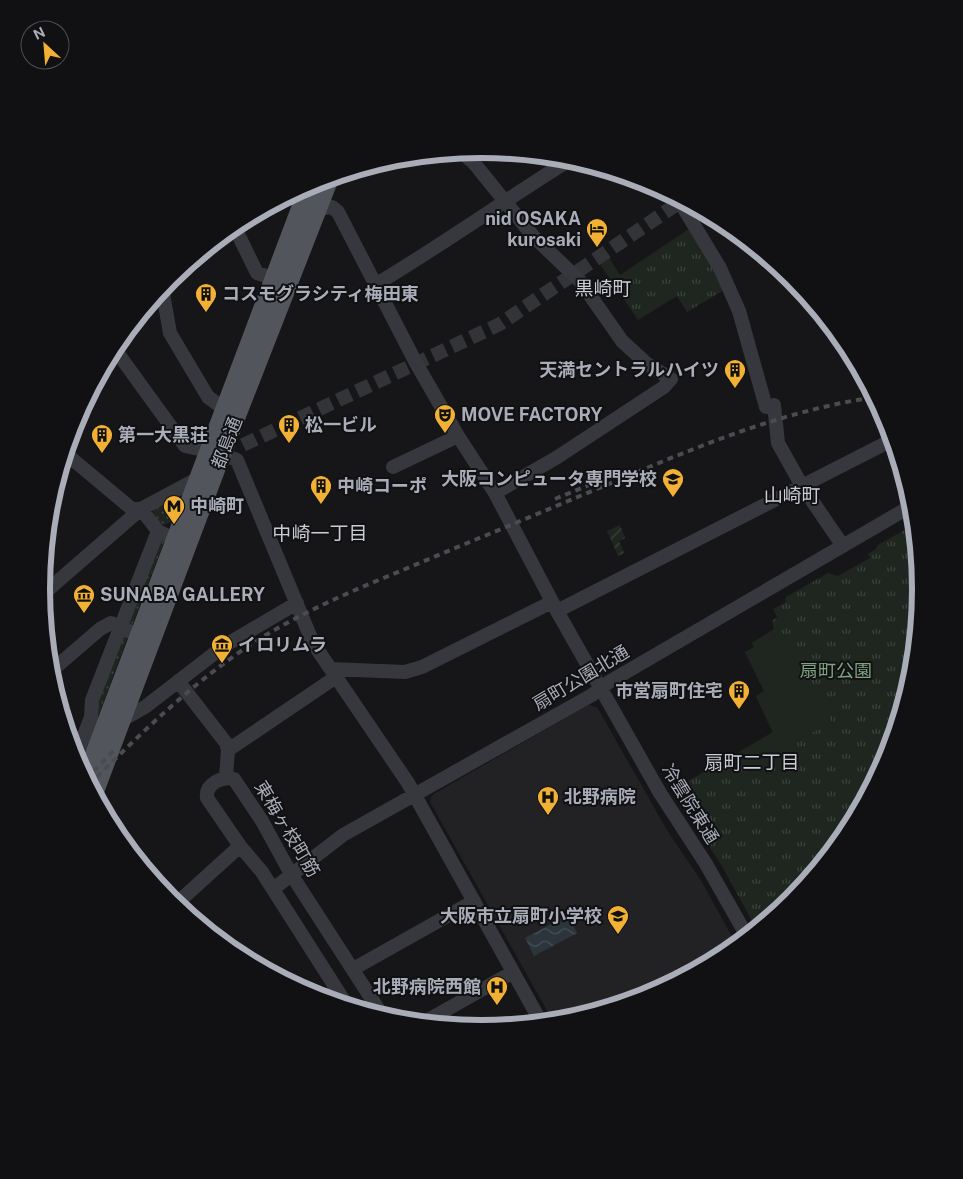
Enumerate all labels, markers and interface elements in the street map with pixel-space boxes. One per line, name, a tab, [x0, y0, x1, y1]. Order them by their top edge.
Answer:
north arrow	[20, 20, 70, 70]
text: N	[31, 24, 48, 43]
place label: nid OSAKA kurosaki	[485, 208, 581, 250]
hotel icon: nid OSAKA kurosaki	[585, 217, 609, 248]
district label: 黒崎町	[574, 277, 632, 299]
building icon: コスモグラシティ梅田東	[194, 282, 218, 313]
place label: コスモグラシティ梅田東	[222, 283, 419, 304]
building icon: 天満セントラルハイツ	[723, 358, 747, 389]
place label: 天満セントラルハイツ	[539, 359, 719, 380]
theatre icon: MOVE FACTORY	[433, 403, 457, 434]
place label: MOVE FACTORY	[461, 404, 603, 425]
building icon: 松一ビル	[277, 413, 301, 444]
street label: 都島通	[207, 414, 246, 472]
place label: 松一ビル	[305, 414, 377, 435]
building icon: 第一大黒荘	[90, 423, 114, 454]
place label: 第一大黒荘	[118, 424, 208, 445]
school or university icon: 大阪コンピュータ専門学校	[661, 467, 685, 498]
place label: 大阪コンピュータ専門学校	[441, 468, 657, 489]
building icon: 中崎コーポ	[309, 474, 333, 505]
place label: 中崎コーポ	[337, 475, 427, 496]
district label: 山崎町	[763, 484, 821, 506]
metro station icon: 中崎町	[162, 494, 186, 525]
place label: 中崎町	[190, 495, 244, 516]
district label: 中崎一丁目	[272, 522, 368, 544]
museum icon: SUNABA GALLERY	[72, 583, 96, 614]
place label: SUNABA GALLERY	[100, 584, 265, 605]
museum icon: イロリムラ	[210, 633, 234, 664]
place label: イロリムラ	[238, 634, 327, 655]
street label: 扇町公園北通	[529, 641, 632, 714]
park label: 扇町公園	[800, 660, 872, 681]
building icon: 市営扇町住宅	[727, 679, 751, 710]
place label: 市営扇町住宅	[615, 680, 723, 701]
district label: 扇町二丁目	[704, 751, 800, 773]
street label: 冷雲院東通	[658, 760, 723, 847]
street label: 東梅ヶ枝町筋	[251, 777, 324, 880]
hospital icon: 北野病院	[536, 785, 560, 816]
place label: 北野病院	[564, 786, 636, 807]
school or university icon: 大阪市立扇町小学校	[606, 904, 630, 935]
place label: 大阪市立扇町小学校	[440, 905, 602, 926]
hospital icon: 北野病院西館	[485, 975, 509, 1006]
place label: 北野病院西館	[373, 976, 481, 997]

